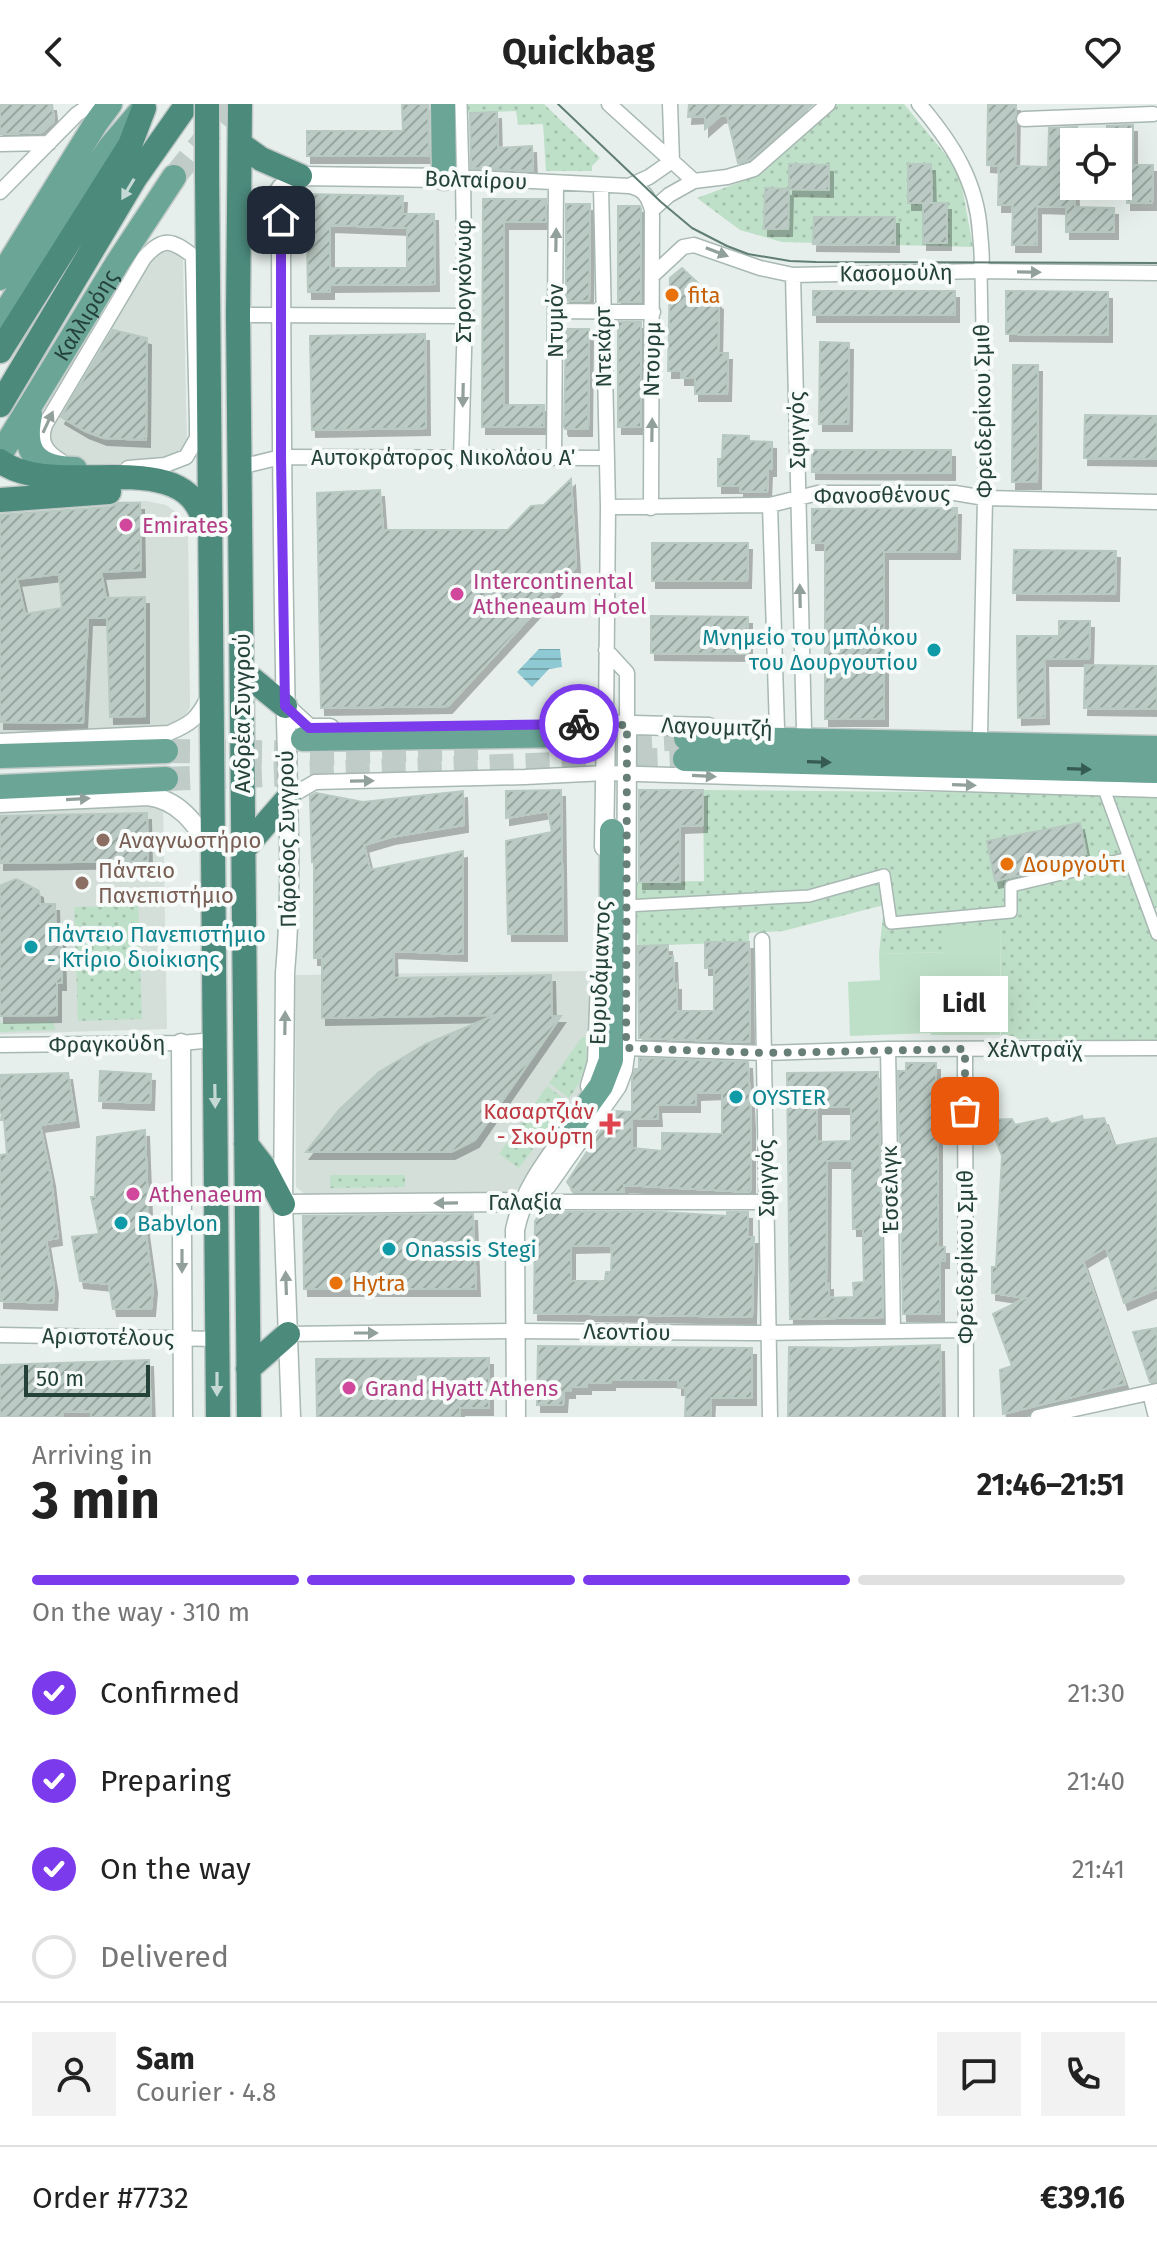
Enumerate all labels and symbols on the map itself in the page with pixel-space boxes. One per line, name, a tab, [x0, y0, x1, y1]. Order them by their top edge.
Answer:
street label: Βολταίρου	[424, 165, 528, 195]
one-way arrow	[121, 178, 135, 200]
pin	[247, 186, 315, 254]
street label: Στρογκόνωφ	[450, 219, 477, 343]
one-way arrow	[549, 227, 562, 252]
one-way arrow	[705, 246, 729, 259]
street label: Κασομούλη	[839, 259, 953, 287]
street label: Καλλιρόης	[47, 264, 124, 366]
one-way arrow	[1017, 265, 1042, 278]
place label: fita	[688, 282, 720, 309]
street label: Ντυμόν	[542, 284, 569, 358]
marker: fita	[663, 286, 681, 304]
street label: Ντεκάρτ	[589, 305, 617, 388]
street label: Ντουρμ	[638, 321, 666, 397]
street label: Φρειδερίκου Σμιθ	[968, 324, 998, 498]
one-way arrow	[456, 383, 469, 408]
street label: Σφιγγός	[783, 391, 811, 469]
one-way arrow	[41, 410, 55, 434]
one-way arrow	[645, 417, 658, 442]
street label: Αυτοκράτορος Νικολάου Α΄	[311, 444, 575, 471]
street label: Φανοσθένους	[814, 480, 950, 510]
place label: Emirates	[142, 512, 228, 539]
marker: Emirates	[117, 516, 135, 534]
place label: Intercontinental Atheneaum Hotel	[473, 568, 646, 620]
one-way arrow	[794, 583, 807, 608]
marker: Intercontinental Atheneaum Hotel	[448, 585, 466, 603]
place label: Μνημείο του μπλόκου του Δουργουτίου	[702, 624, 918, 676]
street label: Ανδρέα Συγγρού	[229, 633, 256, 793]
marker: Μνημείο του μπλόκου του Δουργουτίου	[925, 641, 943, 659]
courier	[539, 684, 619, 764]
street label: Λαγουμιτζή	[661, 712, 773, 742]
street label: Πάροδος Συγγρού	[272, 750, 302, 928]
one-way arrow	[807, 756, 832, 769]
one-way arrow	[1067, 763, 1092, 776]
one-way arrow	[692, 769, 717, 782]
one-way arrow	[350, 775, 375, 787]
one-way arrow	[952, 779, 977, 792]
one-way arrow	[66, 792, 91, 805]
place label: Aναγνωστήριο	[119, 827, 261, 854]
marker: Aναγνωστήριο	[94, 831, 112, 849]
place label: Δουργούτι	[1023, 851, 1126, 878]
marker: Δουργούτι	[998, 855, 1016, 873]
place label: Πάντειο Πανεπιστήμιο	[98, 857, 234, 909]
marker: Πάντειο Πανεπιστήμιο	[73, 874, 91, 892]
street label: Ευρυδάμαντος	[584, 900, 616, 1046]
place label: Πάντειο Πανεπιστήμιο - Κτίριο διοίκισης	[47, 921, 266, 973]
marker: Πάντειο Πανεπιστήμιο - Κτίριο διοίκισης	[22, 938, 40, 956]
callout: Lidl	[921, 975, 1009, 1031]
one-way arrow	[279, 1010, 291, 1035]
street label: Φραγκούδη	[48, 1029, 166, 1059]
street label: Χέλντραϊχ	[988, 1036, 1083, 1063]
pin	[931, 1077, 999, 1145]
one-way arrow	[209, 1084, 221, 1109]
place label: OYSTER	[752, 1084, 826, 1111]
marker: OYSTER	[727, 1088, 745, 1106]
place label: Κασαρτζιάν - Σκούρτη	[483, 1098, 594, 1150]
marker: Κασαρτζιάν - Σκούρτη	[601, 1115, 619, 1133]
street label: Σφιγγός	[752, 1139, 780, 1217]
street label: Έσσελιγκ	[876, 1145, 904, 1234]
street label: Φρειδερίκου Σμιθ	[952, 1170, 979, 1344]
place label: Athenaeum	[149, 1181, 263, 1208]
marker: Athenaeum	[124, 1185, 142, 1203]
street label: Γαλαξία	[488, 1189, 562, 1216]
one-way arrow	[433, 1197, 458, 1210]
place label: Babylon	[137, 1210, 218, 1237]
marker: Babylon	[112, 1214, 130, 1232]
place label: Onassis Stegi	[405, 1236, 537, 1263]
marker: Onassis Stegi	[380, 1240, 398, 1258]
one-way arrow	[176, 1249, 188, 1274]
one-way arrow	[280, 1270, 293, 1295]
place label: Hytra	[352, 1270, 405, 1297]
marker: Hytra	[327, 1274, 345, 1292]
street label: Λεοντίου	[583, 1318, 671, 1346]
street label: Αριστοτέλους	[42, 1322, 174, 1352]
one-way arrow	[354, 1327, 379, 1339]
scale bar	[24, 1361, 150, 1397]
one-way arrow	[211, 1372, 223, 1397]
place label: Grand Hyatt Athens	[365, 1375, 558, 1402]
marker: Grand Hyatt Athens	[340, 1379, 358, 1397]

